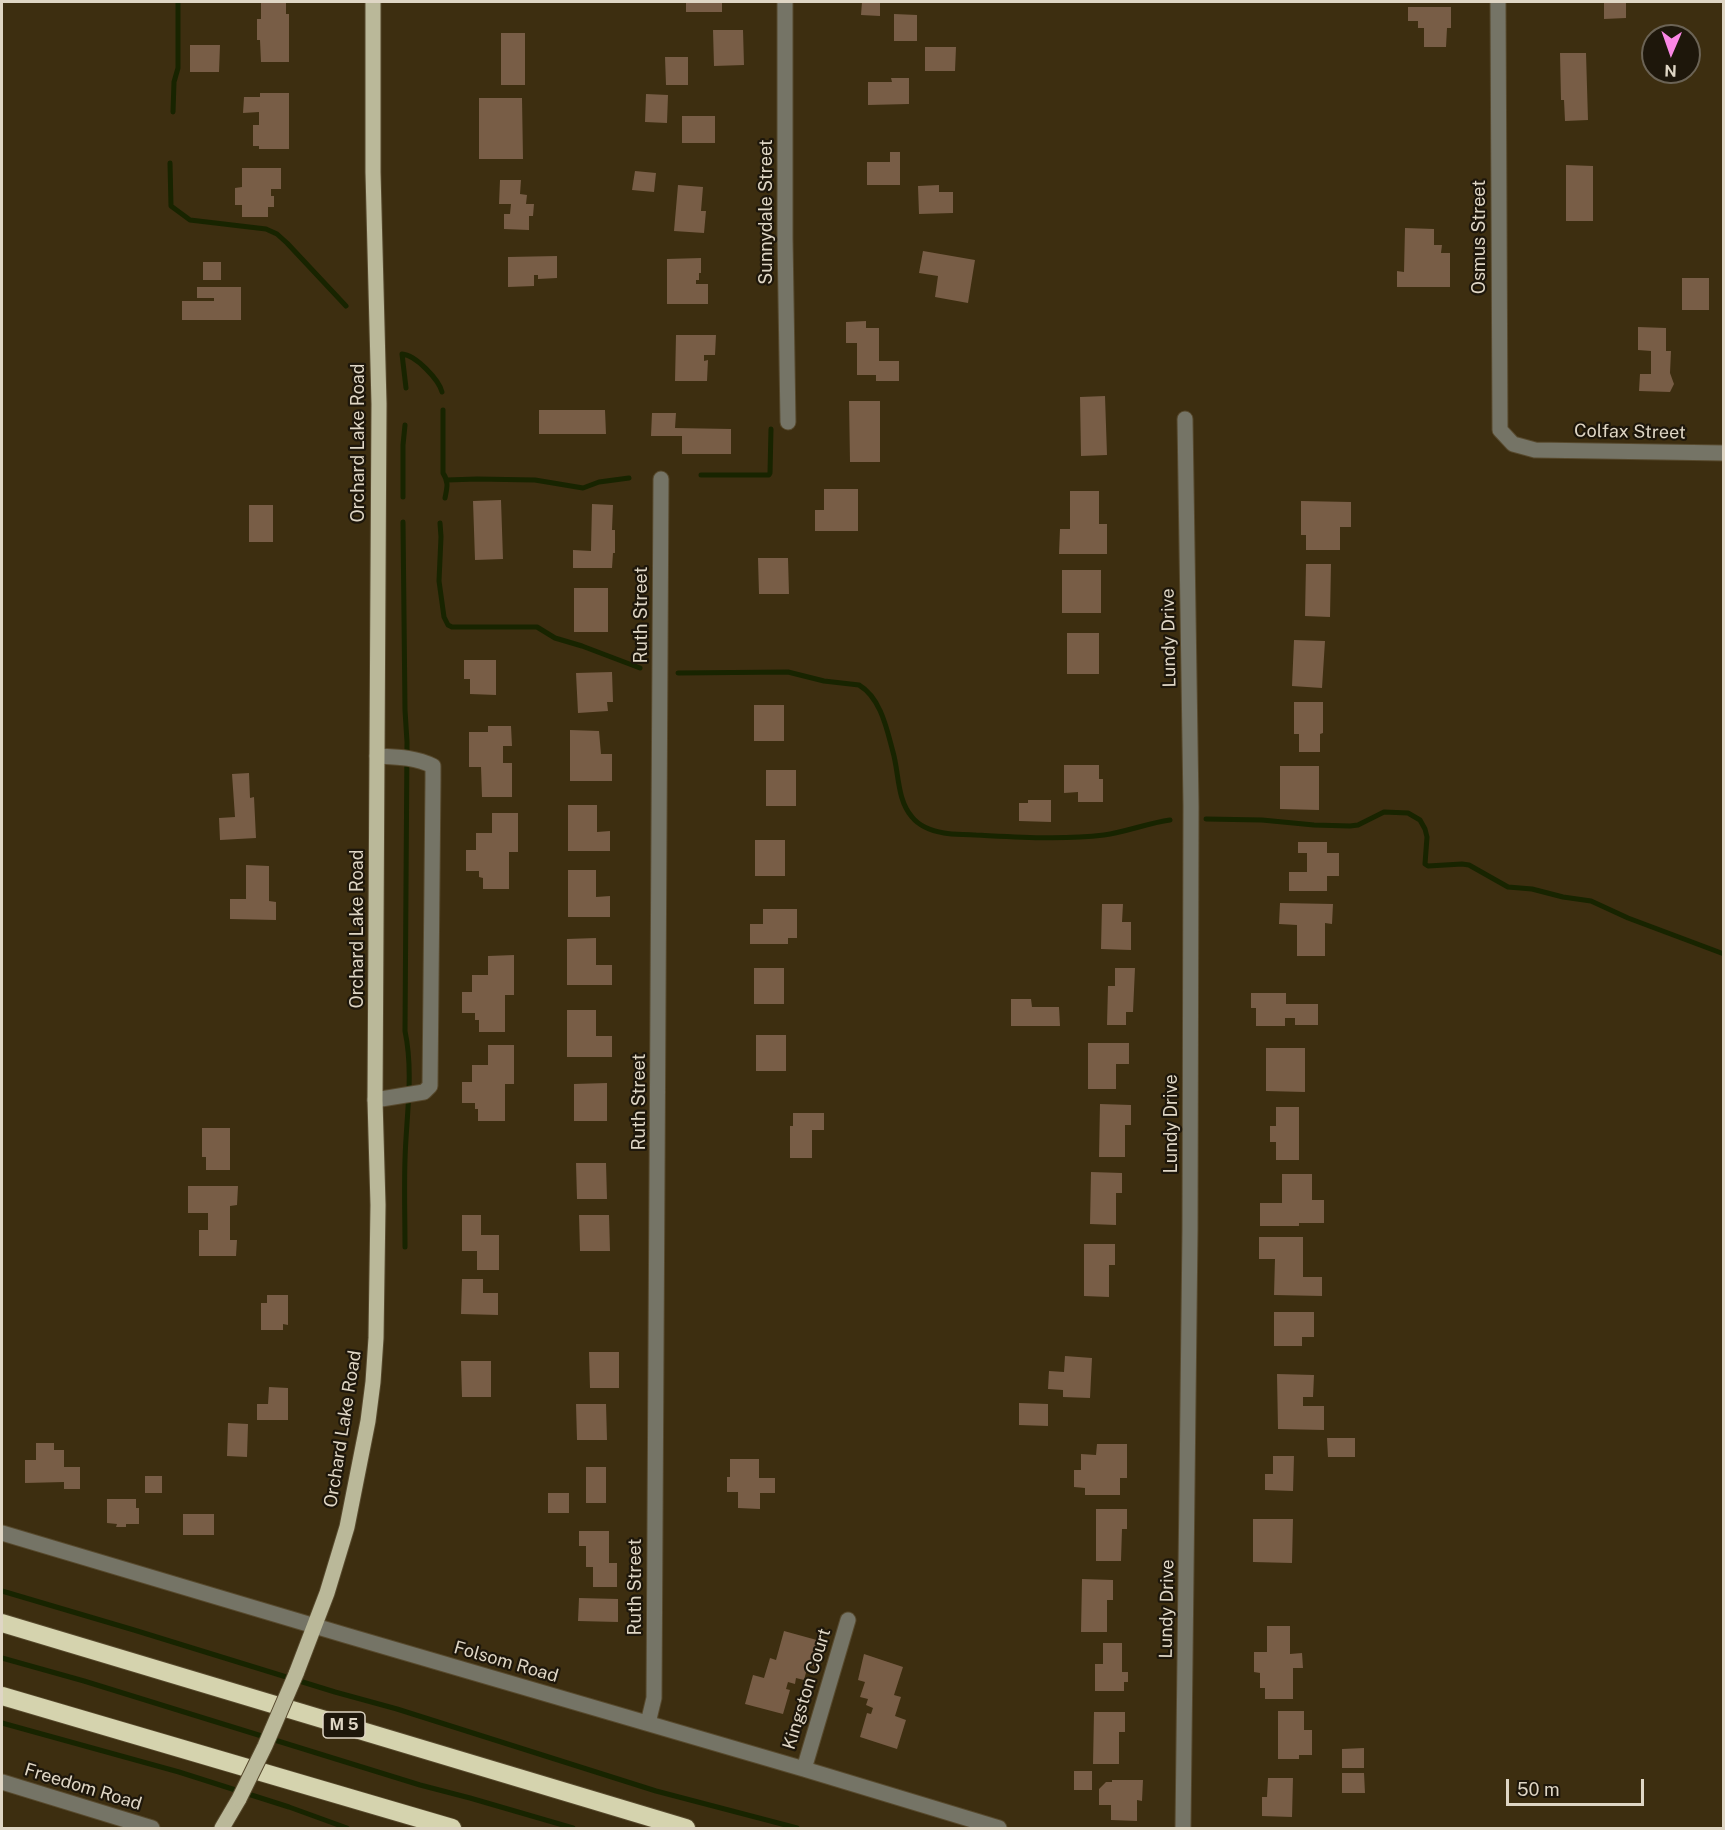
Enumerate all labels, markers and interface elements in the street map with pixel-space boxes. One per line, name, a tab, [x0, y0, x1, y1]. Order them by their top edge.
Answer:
north arrow	[1641, 24, 1701, 84]
text: N	[1664, 61, 1677, 80]
street label: Sunnydale Street	[755, 139, 777, 285]
street label: Osmus Street	[1468, 180, 1490, 294]
street label: Orchard Lake Road	[347, 364, 369, 522]
street label: Colfax Street	[1574, 420, 1686, 444]
street label: Ruth Street	[630, 567, 652, 663]
street label: Lundy Drive	[1157, 588, 1181, 688]
street label: Orchard Lake Road	[346, 850, 368, 1008]
street label: Ruth Street	[628, 1054, 650, 1150]
street label: Lundy Drive	[1160, 1074, 1182, 1174]
street label: Orchard Lake Road	[320, 1349, 366, 1509]
street label: Ruth Street	[624, 1539, 646, 1635]
street label: Lundy Drive	[1155, 1559, 1179, 1659]
street label: Kingston Court	[778, 1626, 836, 1752]
street label: Folsom Road	[451, 1637, 561, 1687]
road number: M 5	[323, 1712, 365, 1738]
street label: Freedom Road	[22, 1759, 144, 1815]
scale bar	[1509, 1767, 1647, 1805]
text: 50 m	[1517, 1779, 1560, 1800]

